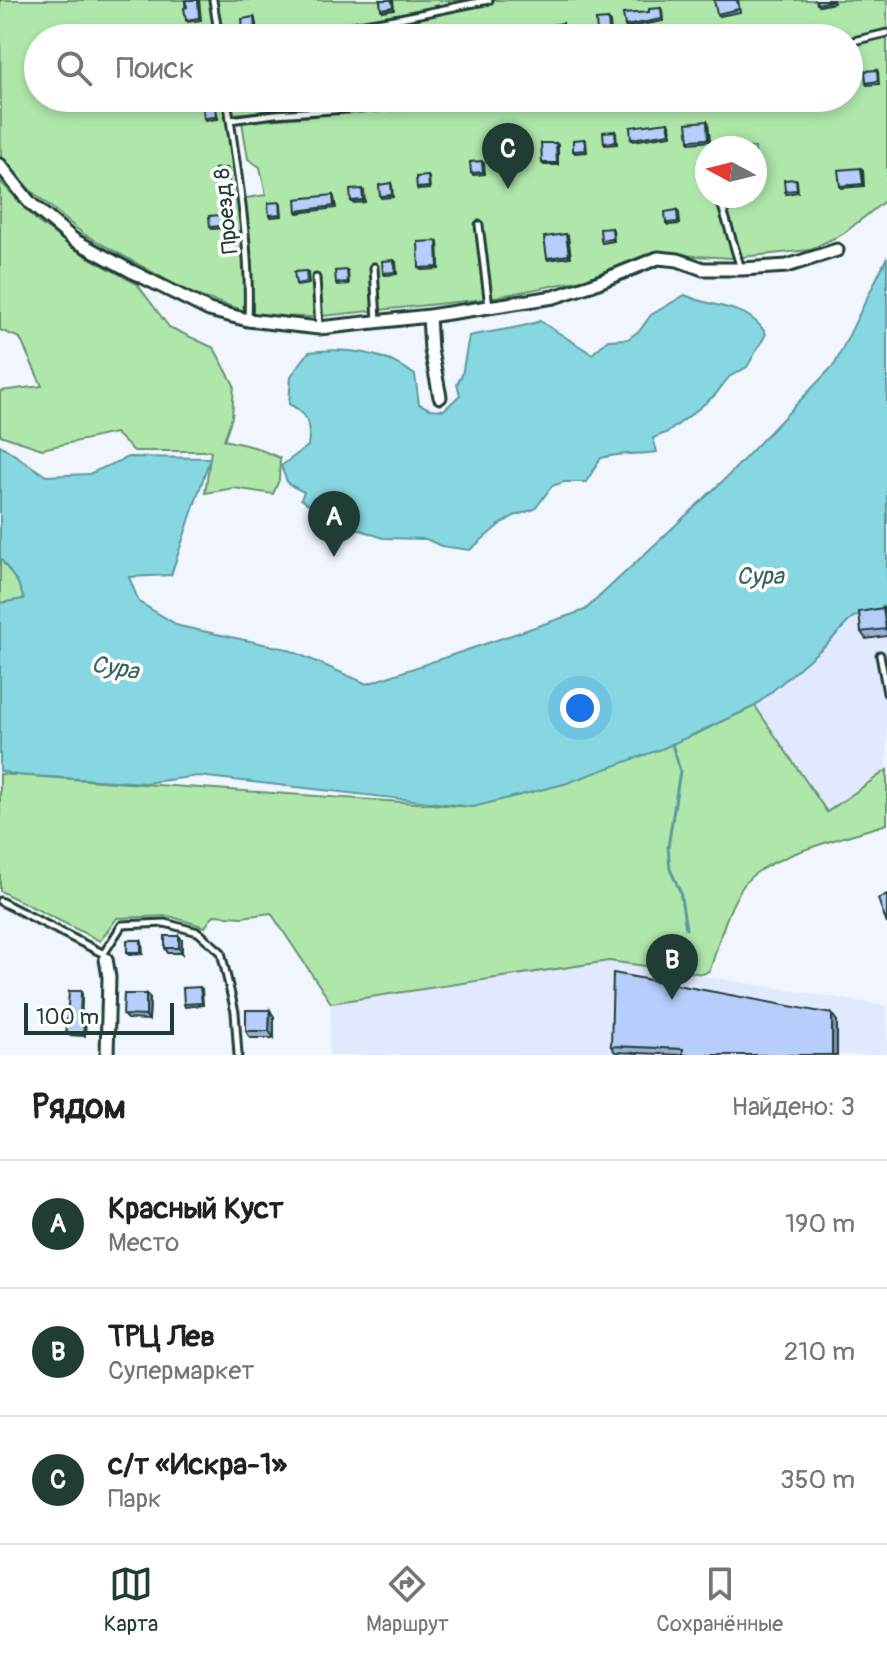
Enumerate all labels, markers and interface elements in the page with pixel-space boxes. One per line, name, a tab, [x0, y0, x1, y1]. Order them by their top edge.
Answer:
search box	[24, 24, 863, 112]
icon: search	[52, 46, 96, 90]
text: Поиск	[116, 50, 194, 87]
pin: C	[482, 123, 534, 189]
north arrow	[695, 136, 767, 208]
street label: Проезд 8	[208, 167, 244, 255]
pin: A	[308, 491, 360, 557]
water label: Сура	[736, 562, 786, 591]
water label: Сура	[89, 650, 143, 687]
your location	[560, 688, 600, 728]
pin: B	[646, 934, 698, 1000]
scale bar	[24, 999, 174, 1035]
text: 100 m	[36, 1003, 99, 1031]
text: Рядом	[32, 1086, 126, 1129]
text: Найдено: 3	[732, 1091, 855, 1123]
text: Красный Куст	[108, 1190, 284, 1227]
text: A	[50, 1208, 66, 1240]
text: 190 m	[785, 1208, 855, 1240]
text: Место	[108, 1227, 179, 1259]
text: ТРЦ Лев	[108, 1318, 215, 1355]
text: B	[51, 1336, 65, 1368]
text: 210 m	[784, 1336, 855, 1368]
text: Супермаркет	[108, 1355, 254, 1387]
text: с/т «Искра-1»	[108, 1446, 287, 1483]
text: C	[50, 1464, 66, 1496]
text: 350 m	[780, 1464, 855, 1496]
text: Парк	[108, 1483, 161, 1515]
tab: Карта	[104, 1562, 158, 1638]
tab: Маршрут	[366, 1562, 449, 1638]
tab: Сохранённые	[656, 1562, 783, 1638]

